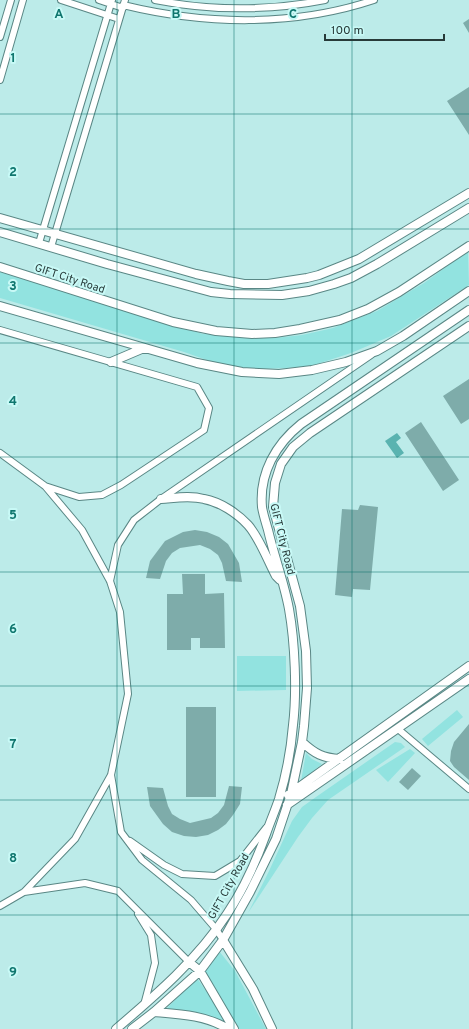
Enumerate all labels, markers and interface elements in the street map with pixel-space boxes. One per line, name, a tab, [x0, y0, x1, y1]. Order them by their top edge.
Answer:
text: A	[54, 7, 64, 23]
text: B	[172, 7, 181, 23]
text: C	[289, 7, 297, 23]
scale bar	[325, 16, 444, 42]
text: 100 m	[331, 23, 364, 39]
text: 1	[10, 51, 16, 67]
text: 2	[9, 165, 17, 181]
street label: GIFT City Road	[33, 261, 107, 297]
text: 3	[9, 279, 17, 295]
text: 4	[9, 394, 17, 410]
street label: GIFT City Road	[266, 502, 298, 576]
text: 5	[9, 508, 17, 524]
text: 6	[9, 622, 17, 638]
text: 7	[10, 737, 17, 753]
text: 8	[9, 851, 17, 867]
street label: GIFT City Road	[205, 851, 253, 922]
text: 9	[9, 965, 17, 981]

